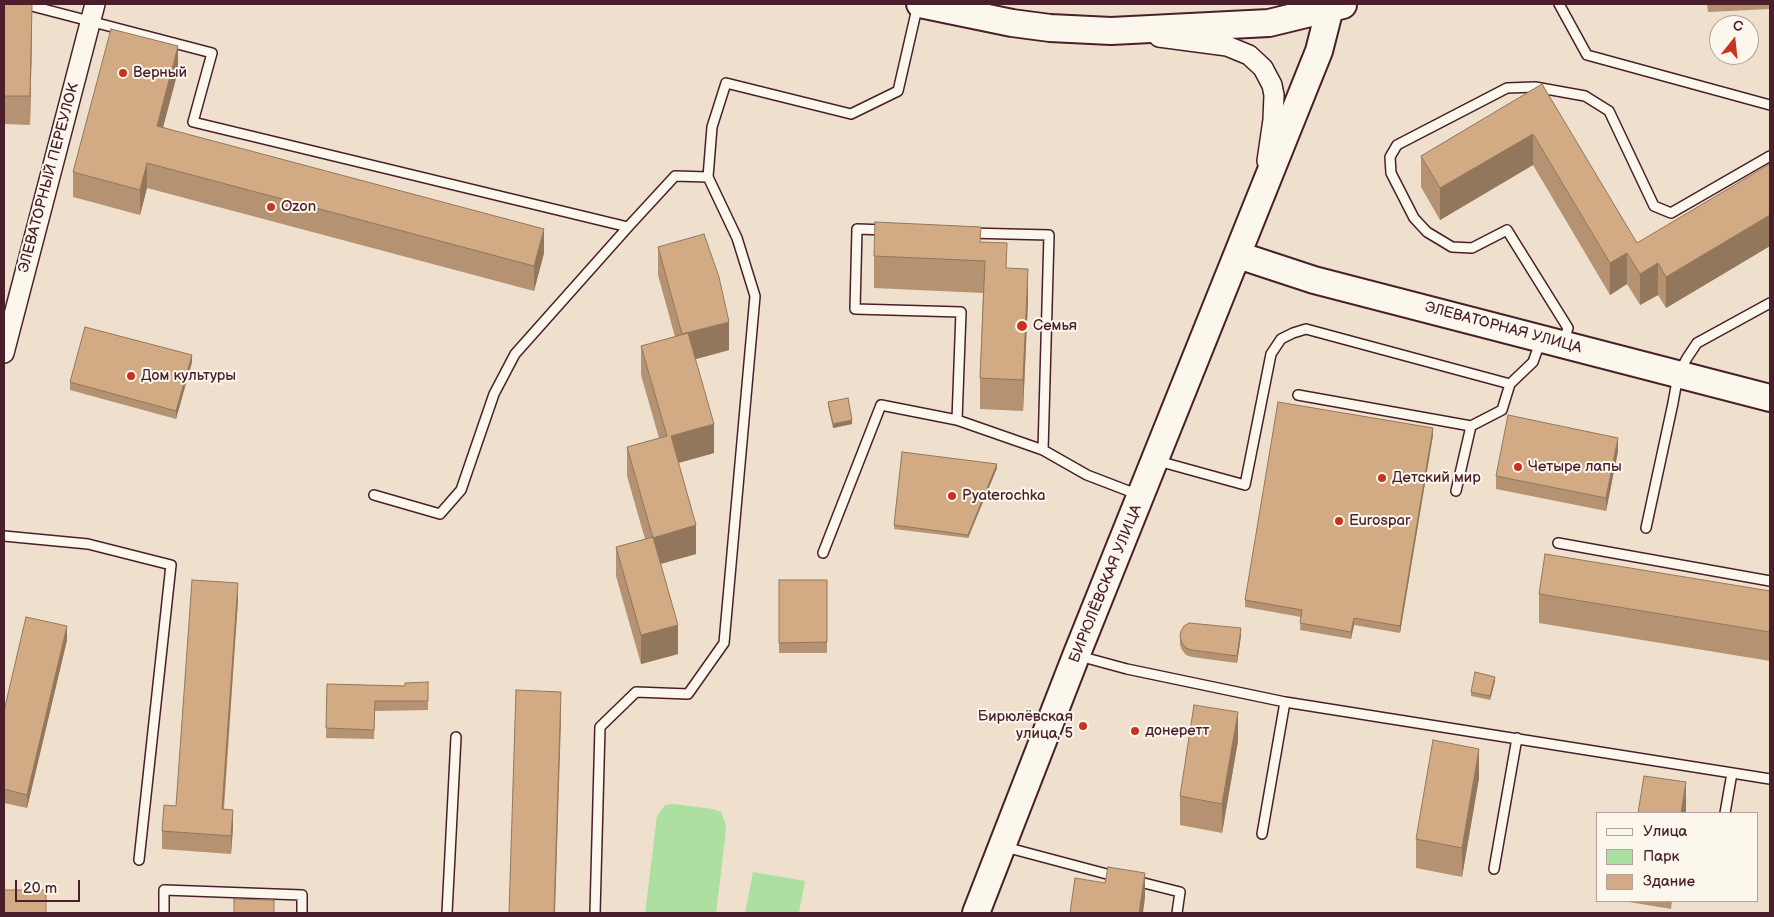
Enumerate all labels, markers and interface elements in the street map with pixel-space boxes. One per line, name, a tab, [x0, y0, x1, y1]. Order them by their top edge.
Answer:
north arrow	[1709, 15, 1759, 65]
text: С	[1731, 17, 1745, 36]
place label: Верный	[133, 64, 187, 82]
marker: Верный	[117, 67, 129, 79]
street label: ЭЛЕВАТОРНЫЙ ПЕРЕУЛОК	[15, 81, 83, 275]
place label: Ozon	[281, 198, 316, 216]
marker: Ozon	[265, 201, 277, 213]
street label: ЭЛЕВАТОРНАЯ УЛИЦА	[1423, 298, 1583, 358]
place label: Семья	[1033, 317, 1077, 335]
marker: Семья	[1015, 319, 1029, 333]
place label: Дом культуры	[141, 367, 236, 385]
marker: Дом культуры	[125, 370, 137, 382]
place label: Четыре лапы	[1528, 458, 1622, 476]
marker: Четыре лапы	[1512, 461, 1524, 473]
place label: Детский мир	[1392, 469, 1481, 487]
marker: Детский мир	[1376, 472, 1388, 484]
place label: Pyaterochka	[962, 487, 1045, 505]
marker: Pyaterochka	[946, 490, 958, 502]
street label: БИРЮЛЁВСКАЯ УЛИЦА	[1066, 502, 1146, 666]
place label: Eurospar	[1349, 512, 1410, 530]
marker: Eurospar	[1333, 515, 1345, 527]
place label: Бирюлёвская улица, 5	[978, 708, 1073, 743]
marker: Бирюлёвская улица, 5	[1077, 720, 1089, 732]
place label: донеретт	[1145, 722, 1210, 740]
marker: донеретт	[1129, 725, 1141, 737]
legend	[1596, 812, 1759, 902]
text: Улица	[1643, 822, 1687, 841]
text: Парк	[1643, 847, 1680, 866]
scale bar	[18, 870, 82, 902]
text: Здание	[1643, 872, 1695, 891]
text: 20 m	[23, 879, 57, 898]

